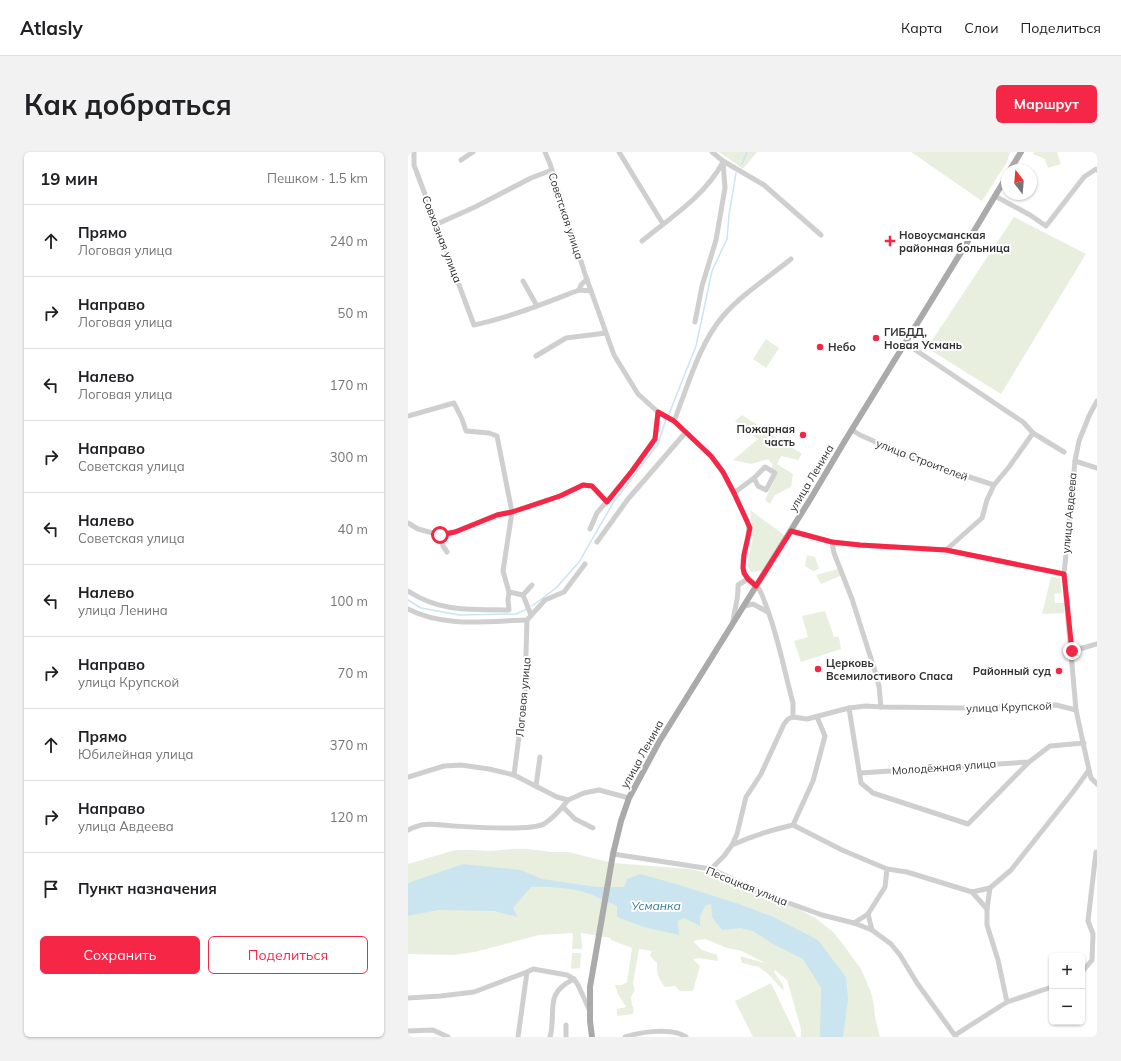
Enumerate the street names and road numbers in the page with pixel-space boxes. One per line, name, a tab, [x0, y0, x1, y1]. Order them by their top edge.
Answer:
street label: Советская улица	[545, 171, 587, 261]
street label: Совхозная улица	[419, 194, 465, 284]
street label: улица Строителей	[874, 436, 970, 484]
street label: улица Ленина	[785, 442, 837, 514]
street label: улица Авдеева	[1058, 472, 1080, 554]
street label: Логовая улица	[513, 657, 533, 737]
street label: улица Крупской	[966, 699, 1052, 715]
street label: улица Ленина	[618, 717, 666, 791]
street label: Молодёжная улица	[891, 756, 997, 778]
street label: Песоцкая улица	[704, 863, 790, 909]

